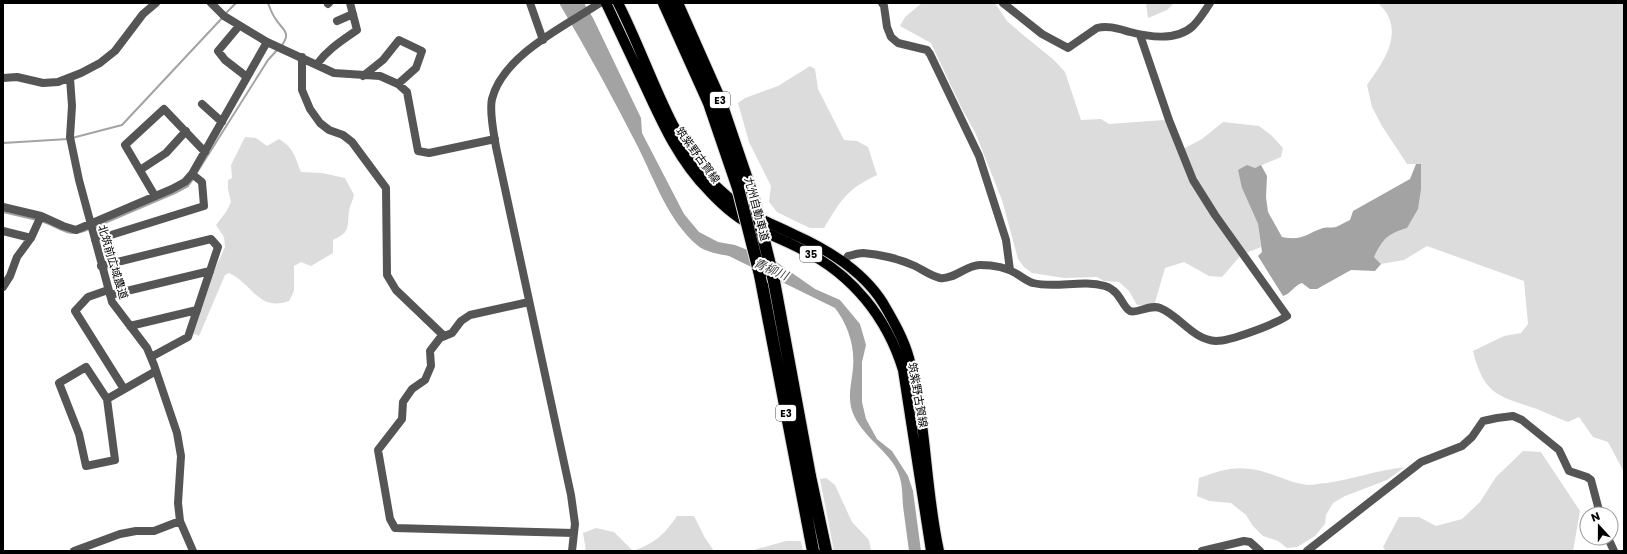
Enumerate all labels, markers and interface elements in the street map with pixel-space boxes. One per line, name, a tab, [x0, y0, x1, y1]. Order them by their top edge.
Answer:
road number: E3	[710, 92, 730, 108]
street label: 筑紫野古賀線	[672, 124, 724, 186]
street label: 九州自動車道	[741, 175, 773, 243]
street label: 北筑前広域農道	[94, 223, 132, 301]
road number: 35	[800, 246, 822, 262]
water label: 青柳川	[751, 254, 793, 285]
street label: 筑紫野古賀線	[904, 361, 932, 429]
road number: E3	[776, 405, 796, 421]
north arrow	[1579, 506, 1619, 546]
text: N	[1589, 508, 1602, 526]

